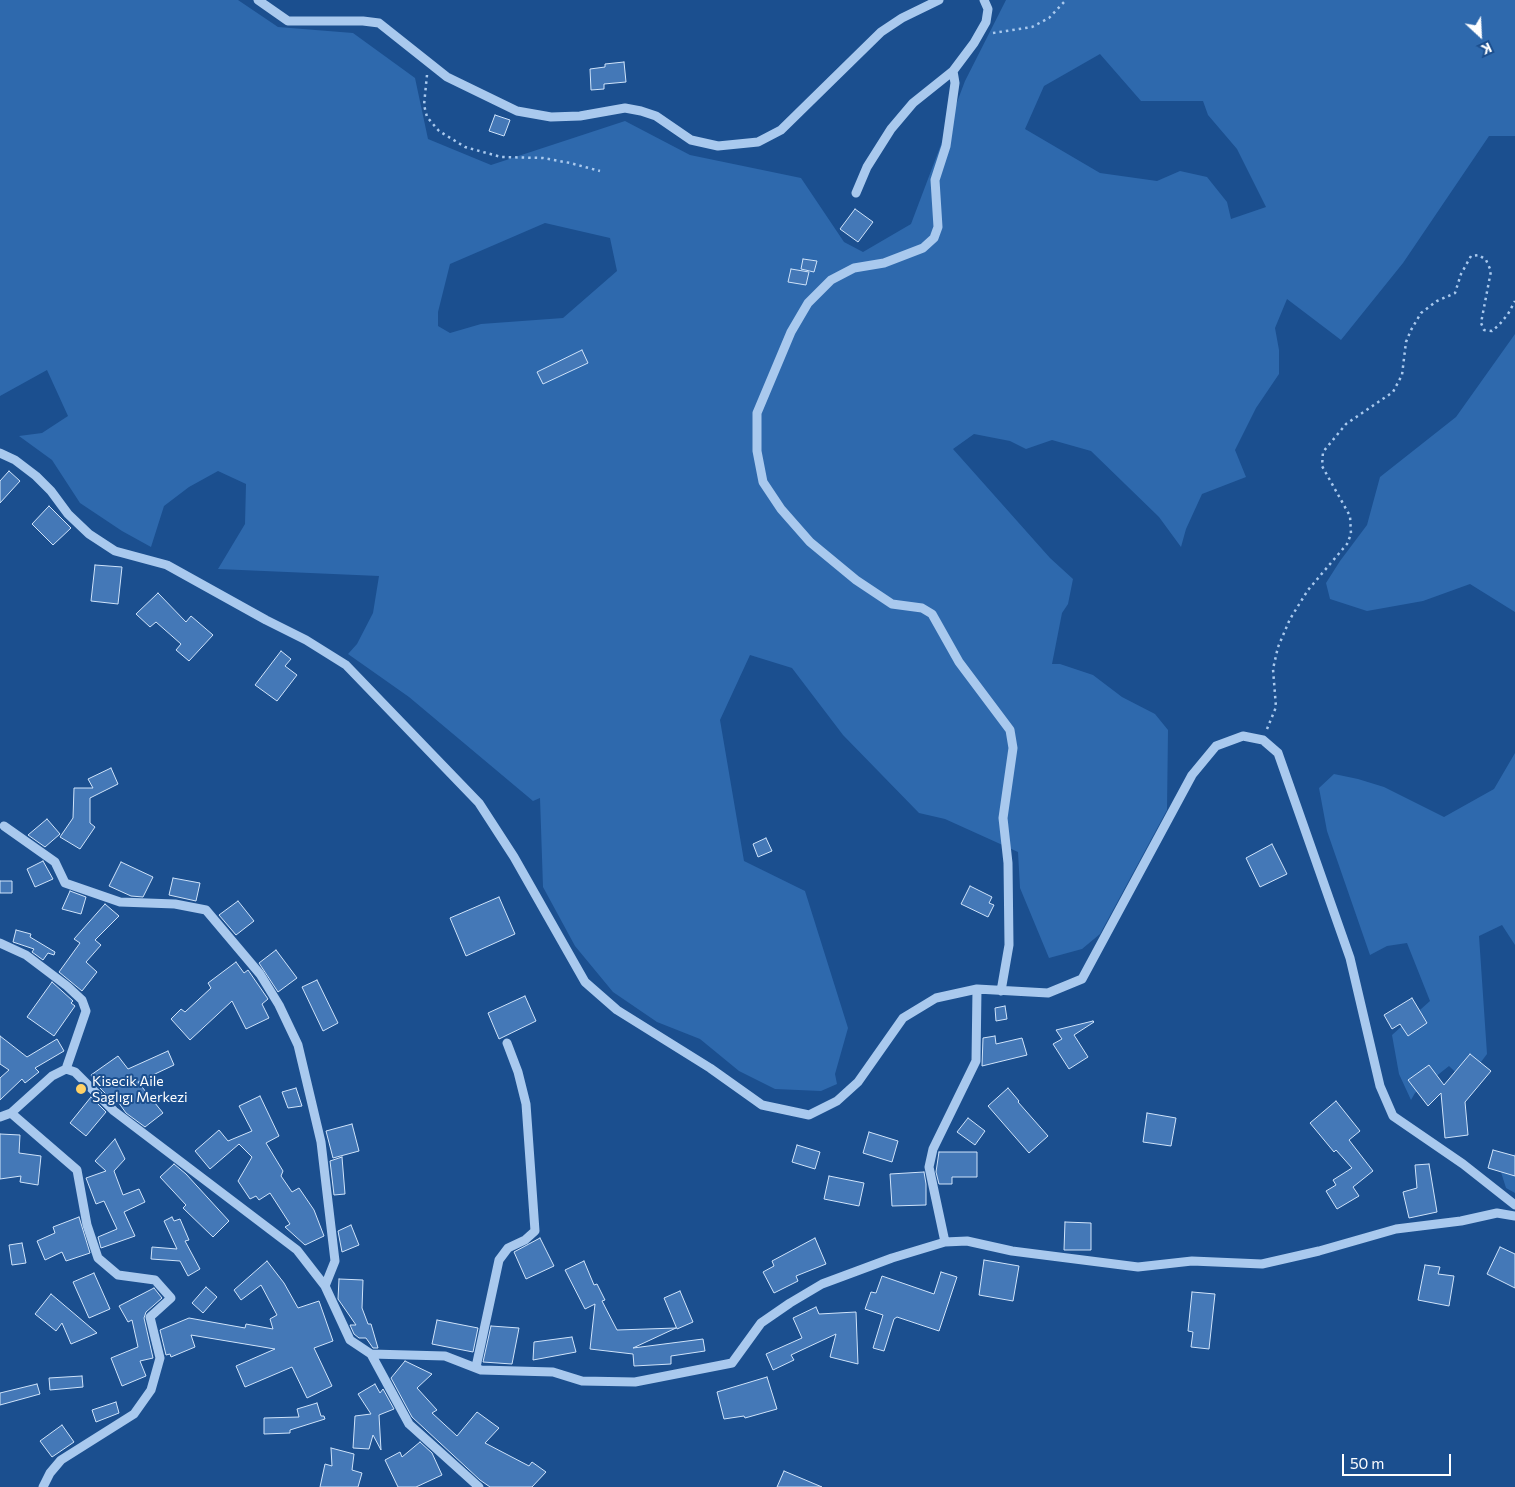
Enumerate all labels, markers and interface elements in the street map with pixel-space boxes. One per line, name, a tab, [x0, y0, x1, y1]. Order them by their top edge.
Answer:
north arrow	[1455, 10, 1505, 60]
text: K	[1479, 39, 1495, 59]
place label: Kisecik Aile Saglıgı Merkezi	[92, 1073, 188, 1106]
marker: Kisecik Aile Saglıgı Merkezi	[74, 1082, 88, 1096]
scale bar	[1345, 1444, 1454, 1476]
text: 50 m	[1350, 1454, 1384, 1472]

